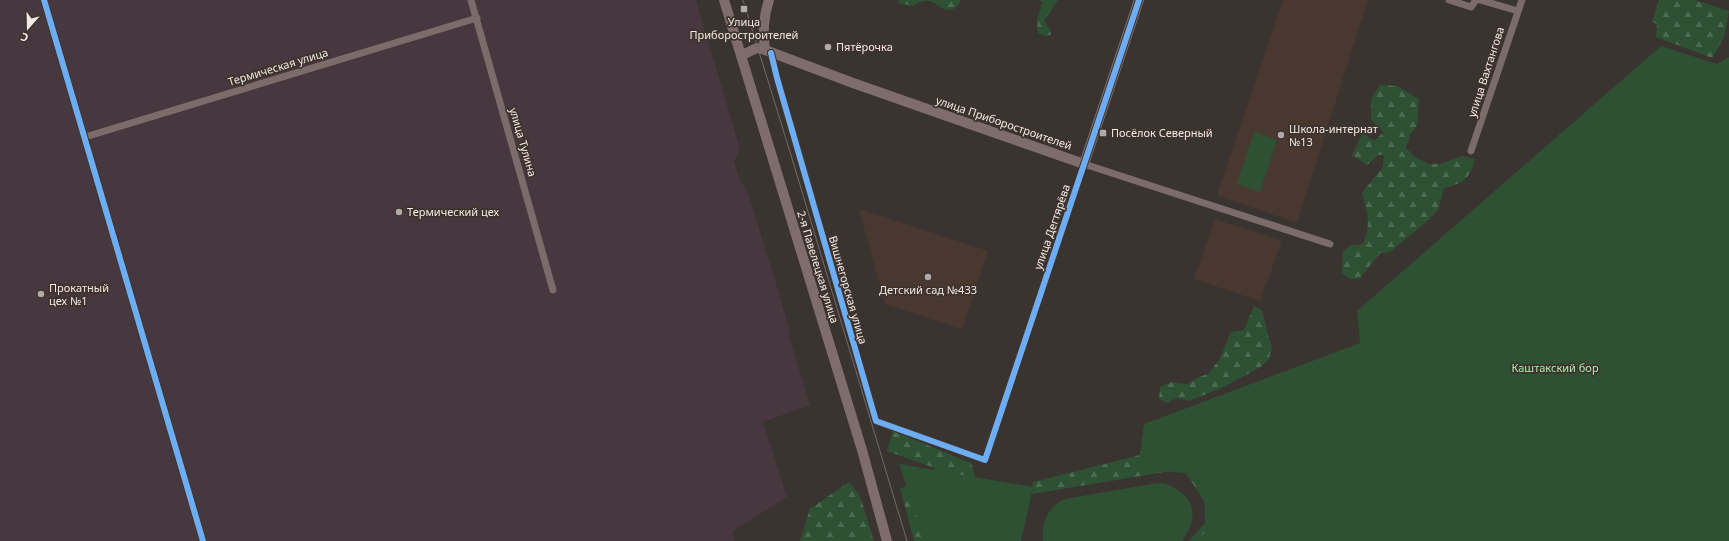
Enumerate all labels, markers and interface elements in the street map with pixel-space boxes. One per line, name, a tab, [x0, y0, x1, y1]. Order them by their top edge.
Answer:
marker: Улица Приборостроителей	[739, 4, 749, 14]
north arrow	[8, 8, 48, 48]
place label: Улица Приборостроителей	[690, 14, 798, 42]
street label: улица Вахтангова	[1464, 25, 1507, 119]
text: С	[19, 30, 30, 46]
place label: Пятёрочка	[836, 39, 893, 54]
marker: Пятёрочка	[823, 42, 833, 52]
street label: Термическая улица	[226, 44, 330, 89]
street label: улица Приборостроителей	[934, 92, 1074, 153]
street label: улица Тулина	[506, 106, 540, 178]
place label: Школа-интернат №13	[1289, 121, 1378, 149]
place label: Посёлок Северный	[1111, 125, 1213, 140]
marker: Посёлок Северный	[1098, 128, 1108, 138]
marker: Школа-интернат №13	[1276, 130, 1286, 140]
street label: улица Дегтярёва	[1030, 182, 1073, 272]
place label: Термический цех	[407, 204, 500, 219]
marker: Термический цех	[394, 207, 404, 217]
street label: 2-я Павелецкая улица	[794, 209, 843, 325]
street label: Вишнегорская улица	[826, 234, 871, 346]
marker: Детский сад №433	[923, 272, 933, 282]
place label: Прокатный цех №1	[49, 280, 109, 308]
place label: Детский сад №433	[879, 282, 977, 297]
marker: Прокатный цех №1	[36, 289, 46, 299]
park label: Каштакский бор	[1511, 360, 1599, 375]

